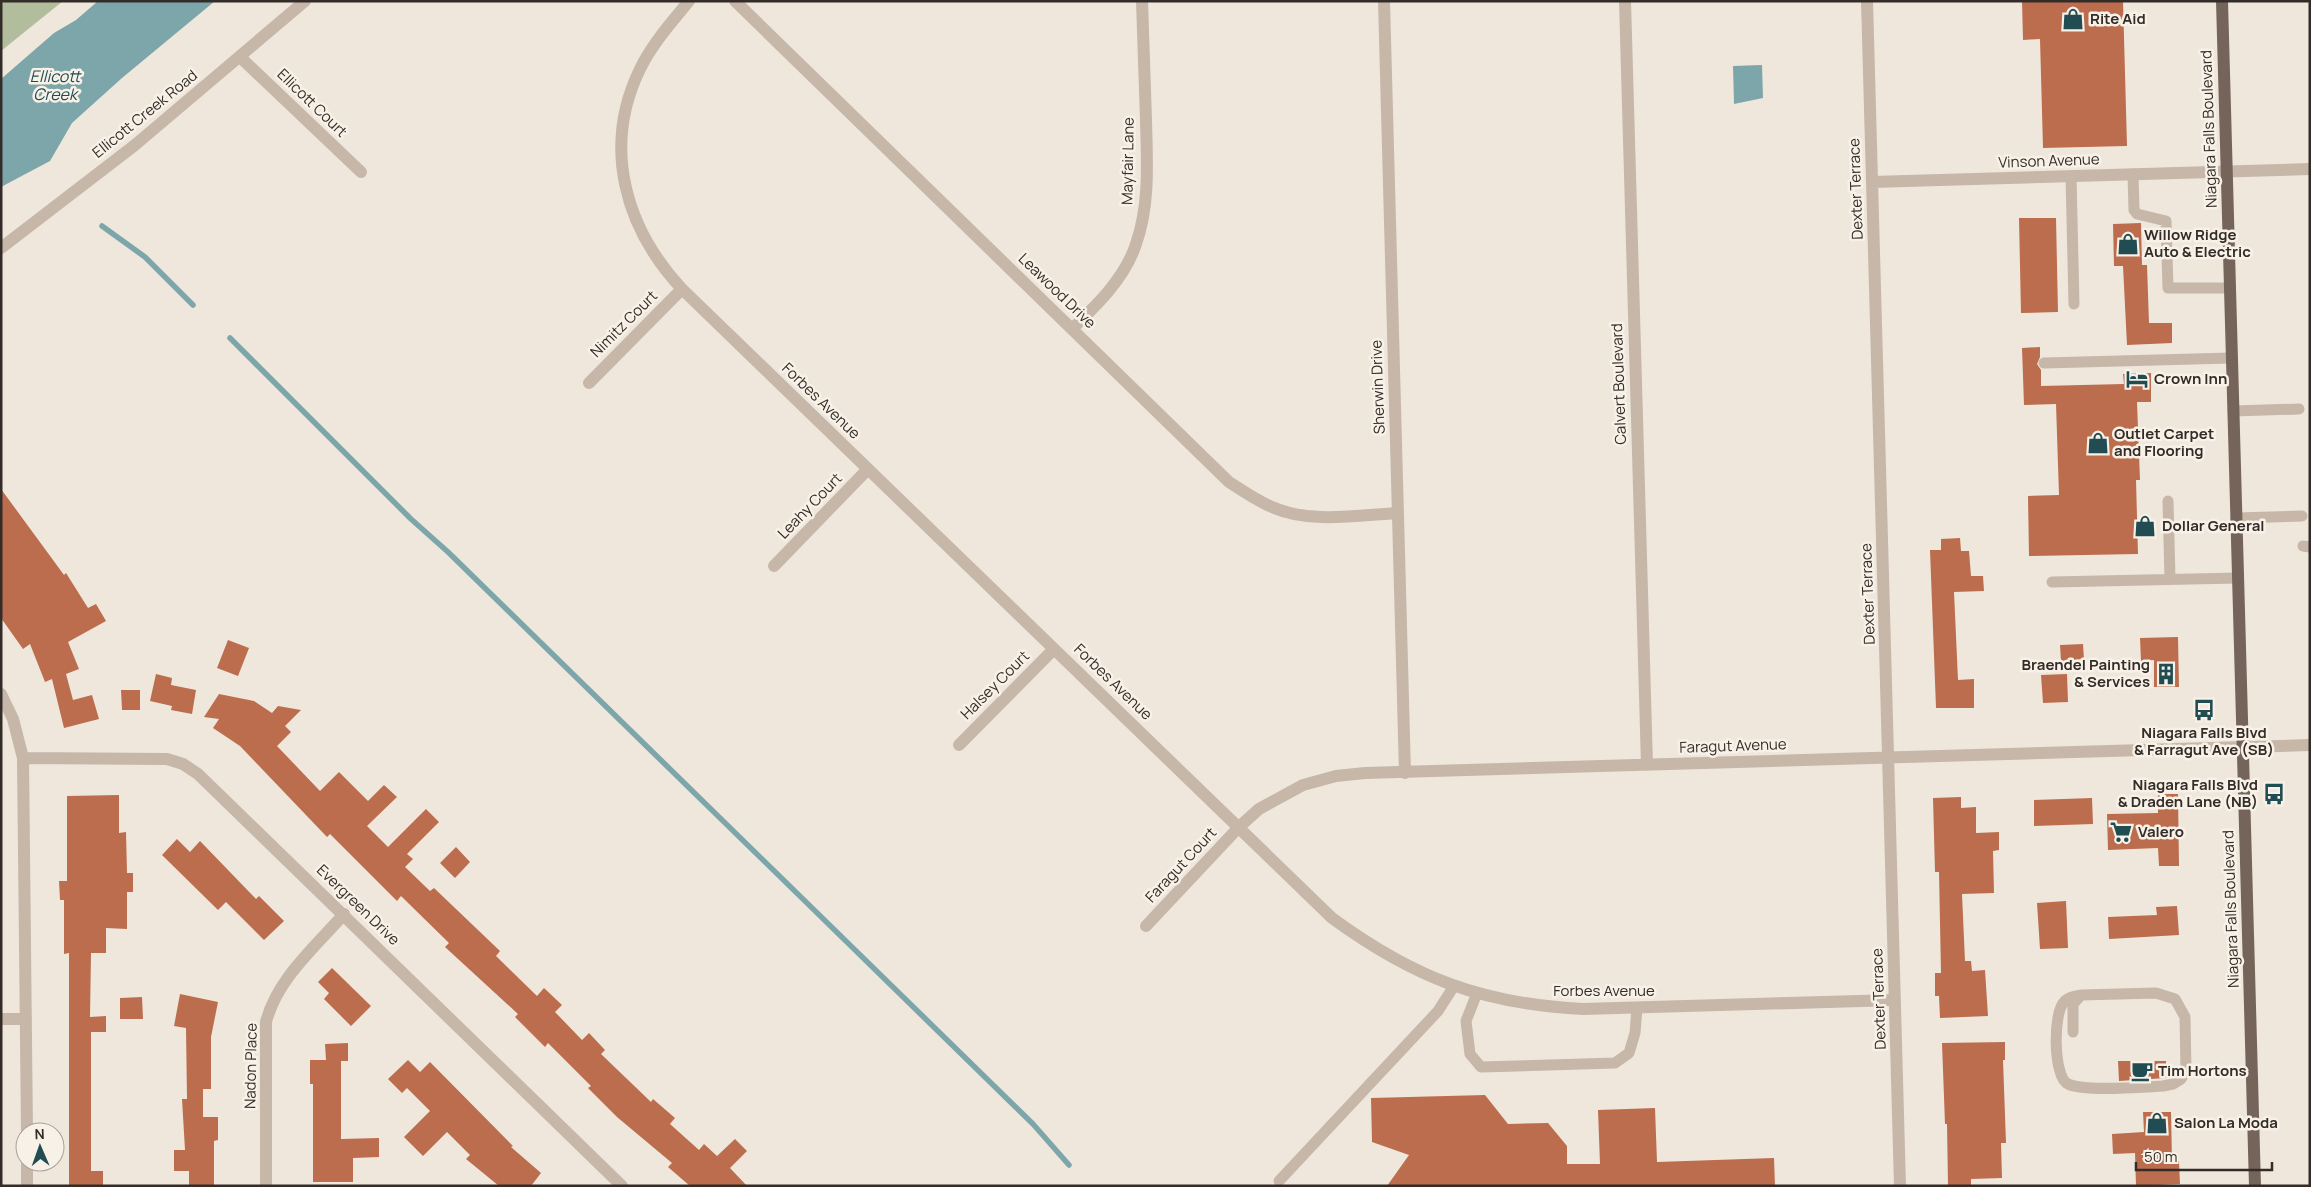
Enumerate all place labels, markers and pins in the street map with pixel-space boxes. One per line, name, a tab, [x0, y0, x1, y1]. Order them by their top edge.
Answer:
shop icon: Rite Aid	[2060, 6, 2086, 32]
place label: Rite Aid	[2090, 8, 2146, 29]
place label: Willow Ridge Auto & Electric	[2144, 224, 2251, 262]
shop icon: Willow Ridge Auto & Electric	[2115, 231, 2141, 257]
hotel icon: Crown Inn	[2124, 366, 2150, 392]
place label: Crown Inn	[2154, 368, 2227, 389]
place label: Outlet Carpet and Flooring	[2114, 423, 2214, 461]
shop icon: Outlet Carpet and Flooring	[2085, 430, 2111, 456]
shop icon: Dollar General	[2132, 513, 2158, 539]
place label: Dollar General	[2162, 515, 2265, 536]
place label: Braendel Painting & Services	[2022, 654, 2150, 692]
building icon: Braendel Painting & Services	[2153, 661, 2179, 687]
bus stop icon: Niagara Falls Blvd & Farragut Ave (SB)	[2191, 697, 2217, 723]
place label: Niagara Falls Blvd & Farragut Ave (SB)	[2134, 722, 2274, 760]
place label: Niagara Falls Blvd & Draden Lane (NB)	[2118, 774, 2258, 812]
bus stop icon: Niagara Falls Blvd & Draden Lane (NB)	[2261, 781, 2287, 807]
supermarket icon: Valero	[2108, 819, 2134, 845]
place label: Valero	[2138, 821, 2184, 842]
cafe icon: Tim Hortons	[2129, 1058, 2155, 1084]
place label: Tim Hortons	[2158, 1060, 2247, 1081]
shop icon: Salon La Moda	[2144, 1110, 2170, 1136]
place label: Salon La Moda	[2174, 1112, 2278, 1133]

